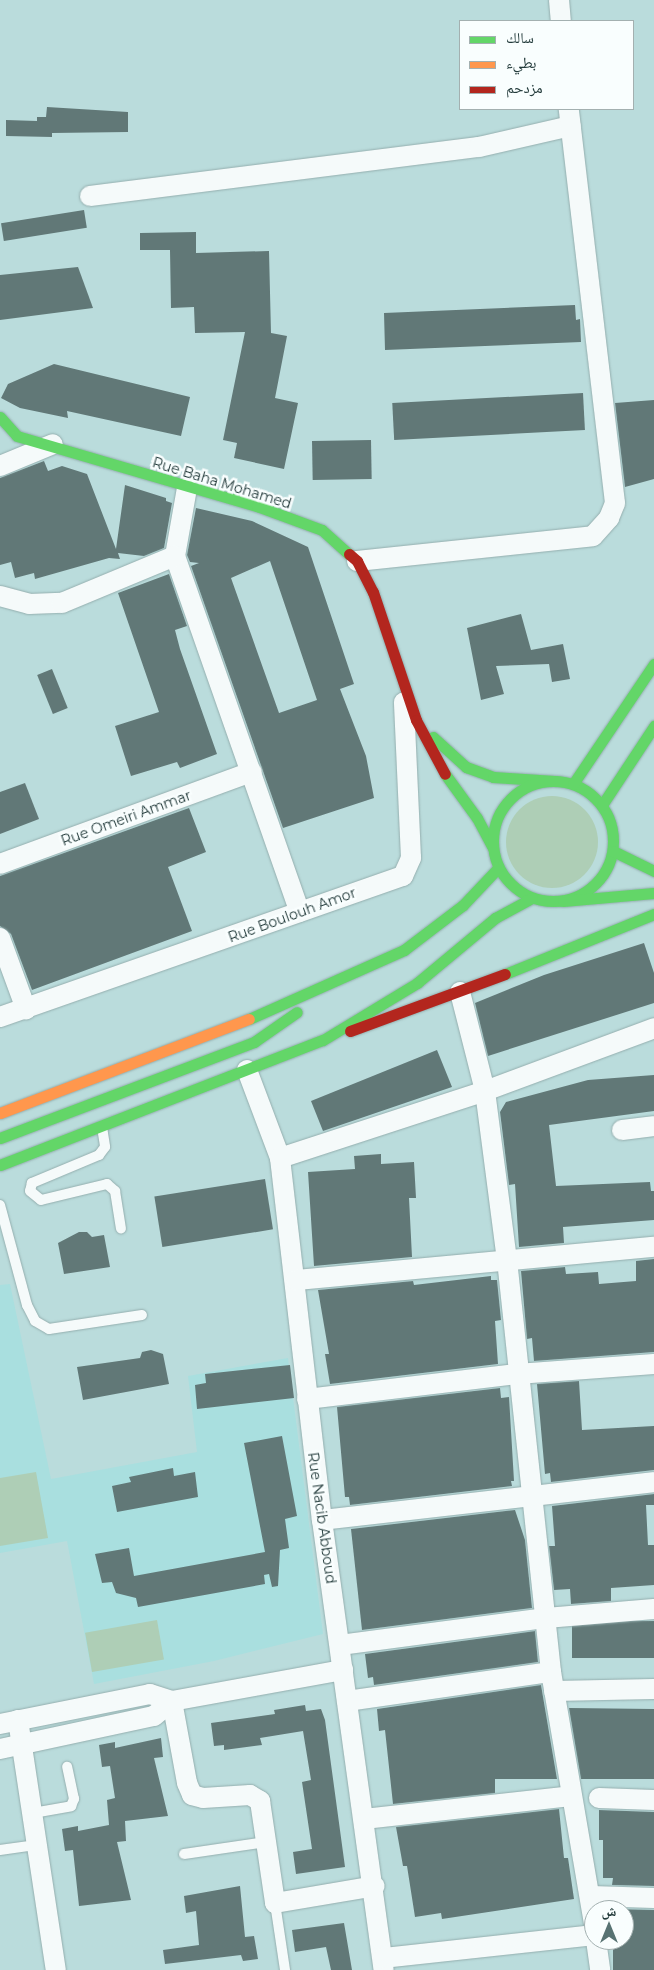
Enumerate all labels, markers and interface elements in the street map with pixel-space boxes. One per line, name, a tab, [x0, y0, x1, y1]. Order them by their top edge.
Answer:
legend	[459, 20, 634, 110]
text: سالك	[506, 28, 534, 47]
text: بطيء	[506, 53, 536, 72]
text: مزدحم	[506, 78, 543, 97]
street label: Rue Baha Mohamed	[150, 454, 294, 512]
street label: Rue Omeiri Ammar	[59, 787, 193, 849]
street label: Rue Boulouh Amor	[226, 884, 358, 946]
street label: Rue Nacib Abboud	[304, 1451, 340, 1585]
north arrow	[584, 1900, 634, 1950]
text: ش	[602, 1902, 616, 1920]

